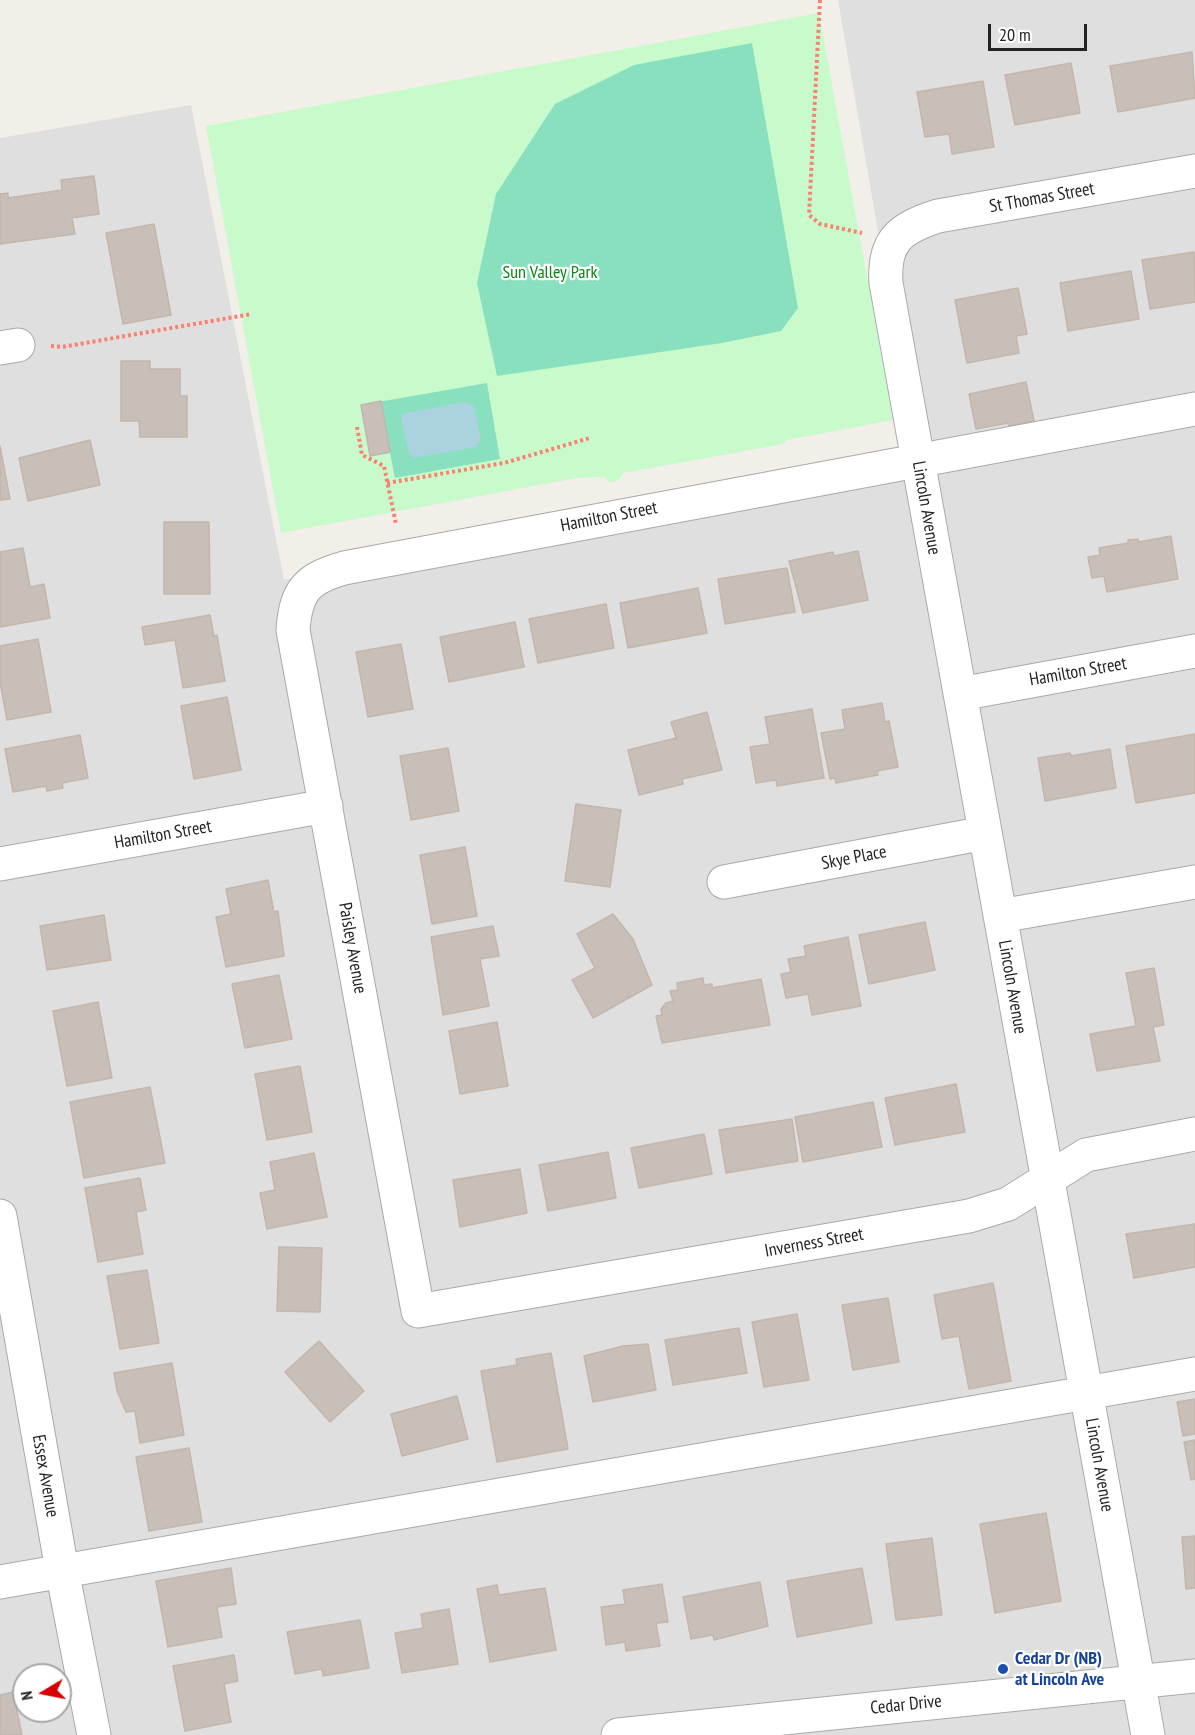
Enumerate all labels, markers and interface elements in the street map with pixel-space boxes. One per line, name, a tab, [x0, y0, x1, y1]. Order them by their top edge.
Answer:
scale bar	[991, 12, 1090, 50]
text: 20 m	[999, 23, 1031, 46]
street label: St Thomas Street	[988, 178, 1096, 218]
park label: Sun Valley Park	[503, 262, 597, 284]
street label: Lincoln Avenue	[907, 460, 945, 556]
street label: Hamilton Street	[559, 497, 659, 537]
street label: Hamilton Street	[1028, 653, 1128, 691]
street label: Hamilton Street	[113, 816, 213, 854]
street label: Skye Place	[820, 841, 888, 875]
street label: Paisley Avenue	[333, 901, 371, 995]
street label: Lincoln Avenue	[993, 939, 1031, 1035]
street label: Inverness Street	[763, 1224, 865, 1262]
street label: Lincoln Avenue	[1080, 1417, 1118, 1513]
street label: Essex Avenue	[27, 1433, 63, 1519]
place label: Cedar Dr (NB) at Lincoln Ave	[1015, 1648, 1104, 1690]
marker: Cedar Dr (NB) at Lincoln Ave	[996, 1662, 1010, 1676]
north arrow	[12, 1663, 72, 1723]
text: N	[16, 1690, 37, 1702]
street label: Cedar Drive	[869, 1691, 943, 1719]

